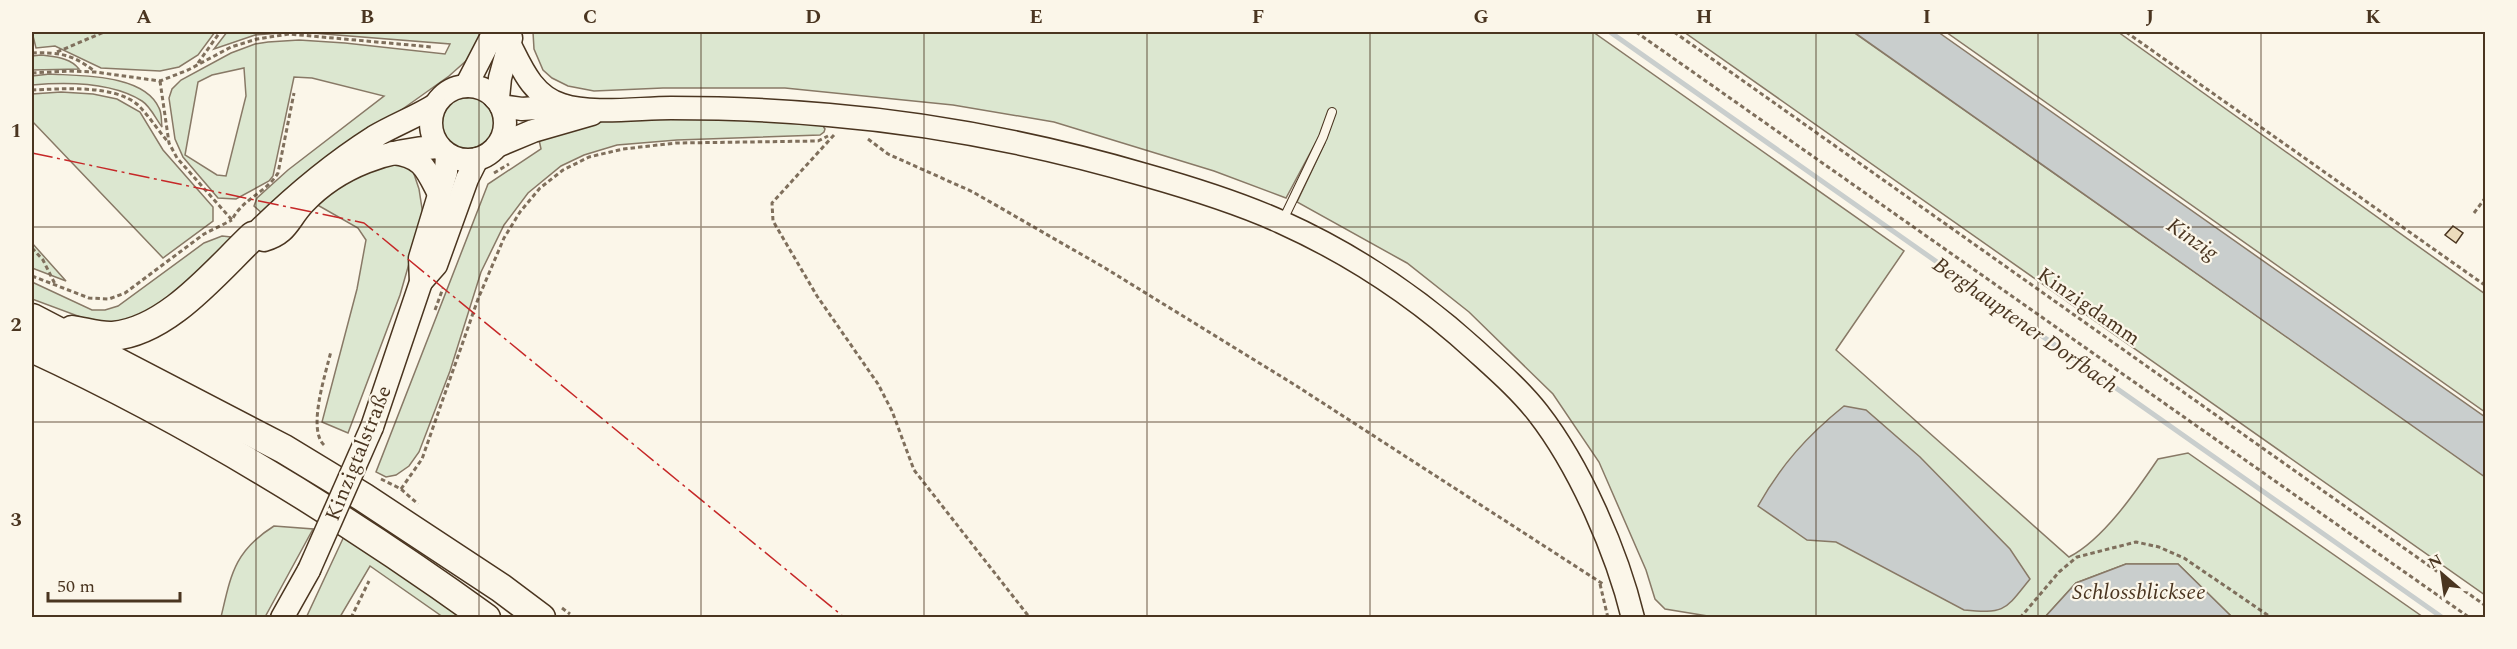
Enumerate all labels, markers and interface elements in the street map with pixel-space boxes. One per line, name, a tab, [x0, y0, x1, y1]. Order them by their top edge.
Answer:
text: A	[136, 2, 152, 32]
text: B	[360, 2, 374, 32]
text: C	[583, 2, 597, 32]
text: D	[805, 2, 821, 32]
text: E	[1029, 2, 1043, 32]
text: F	[1252, 2, 1264, 32]
text: G	[1473, 2, 1489, 32]
text: H	[1696, 2, 1712, 32]
text: I	[1923, 2, 1931, 32]
text: J	[2146, 2, 2154, 32]
text: K	[2365, 2, 2381, 32]
text: 1	[10, 116, 22, 146]
water label: Kinzig	[2160, 210, 2226, 270]
water label: Berghauptener Dorfbach	[1925, 249, 2125, 402]
street label: Kinzigdamm	[2030, 259, 2147, 354]
text: 2	[10, 310, 22, 340]
street label: Kinzigtalstraße	[317, 381, 401, 526]
text: 3	[10, 505, 22, 535]
north arrow	[2412, 544, 2472, 604]
text: N	[2424, 548, 2447, 575]
scale bar	[48, 565, 180, 603]
text: 50 m	[57, 573, 95, 600]
water label: Schlossblicksee	[2072, 576, 2206, 609]

